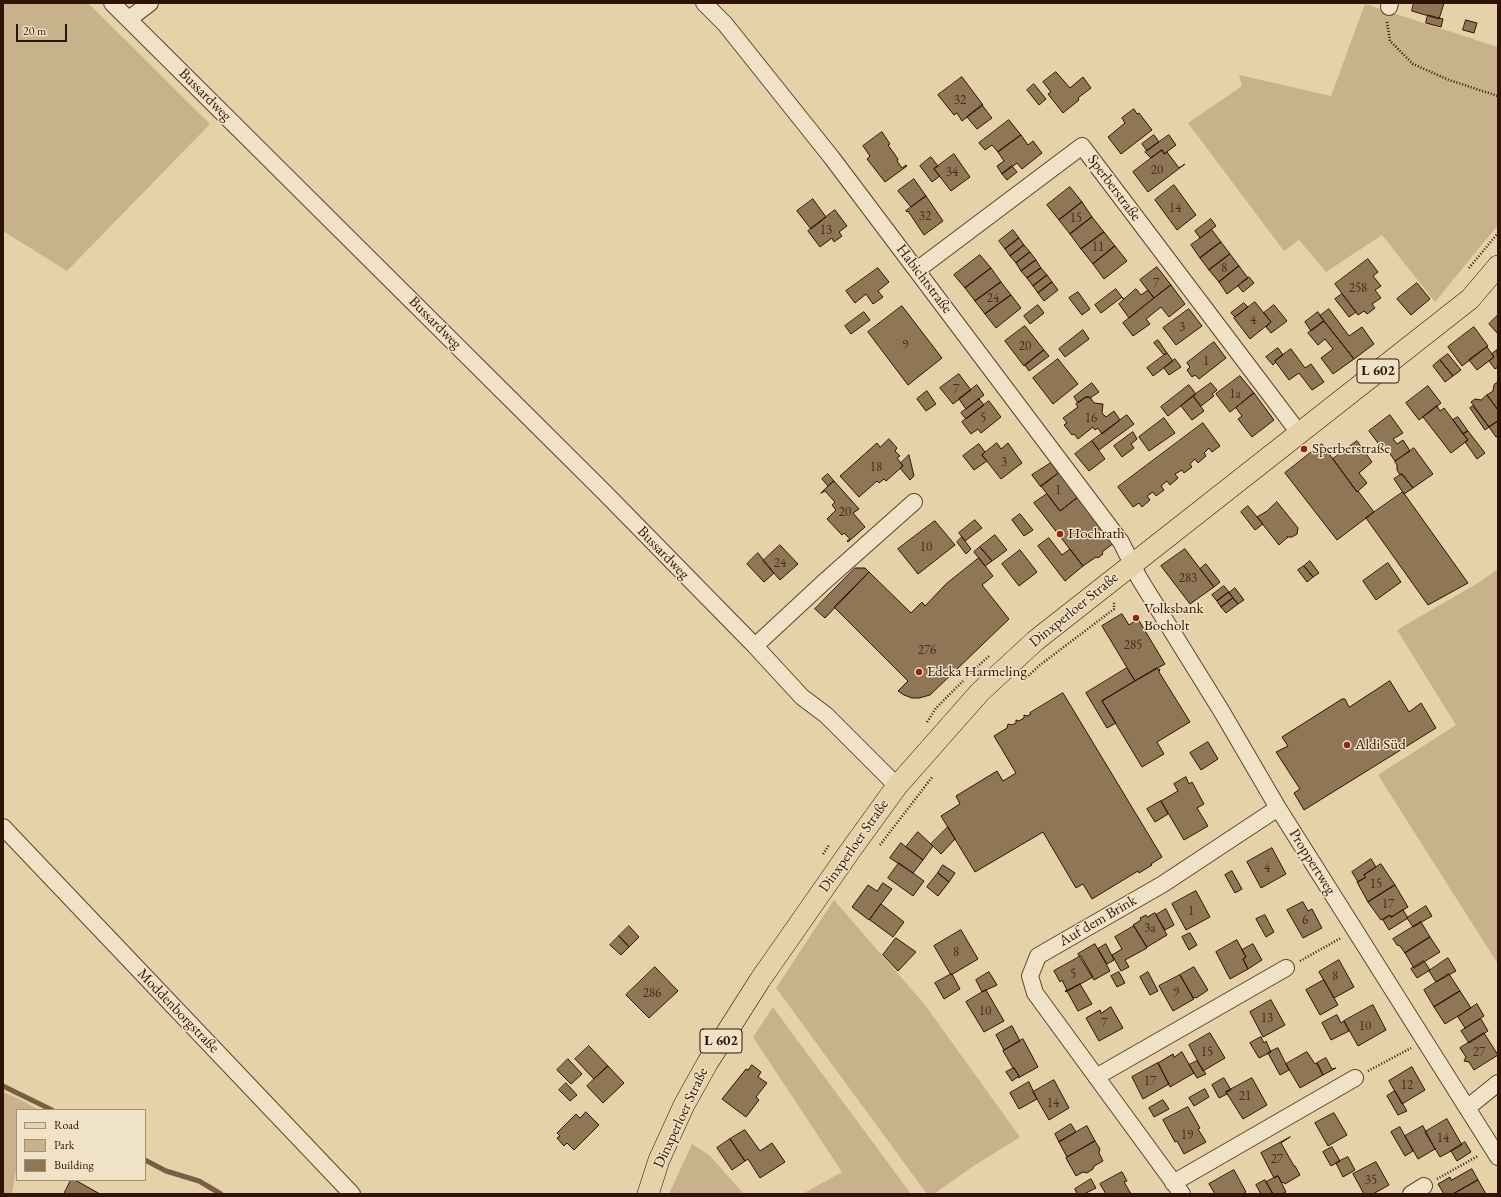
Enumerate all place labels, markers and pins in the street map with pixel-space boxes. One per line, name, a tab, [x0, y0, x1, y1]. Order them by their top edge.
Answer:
place label: Sperberstraße	[1312, 440, 1390, 458]
marker: Sperberstraße	[1299, 444, 1309, 454]
place label: Hochrath	[1068, 525, 1125, 543]
marker: Hochrath	[1055, 529, 1065, 539]
place label: Volksbank Bocholt	[1144, 600, 1204, 635]
marker: Volksbank Bocholt	[1131, 613, 1141, 623]
place label: Edeka Harmeling	[927, 663, 1027, 681]
marker: Edeka Harmeling	[914, 667, 924, 677]
place label: Aldi Süd	[1355, 736, 1406, 754]
marker: Aldi Süd	[1342, 740, 1352, 750]

